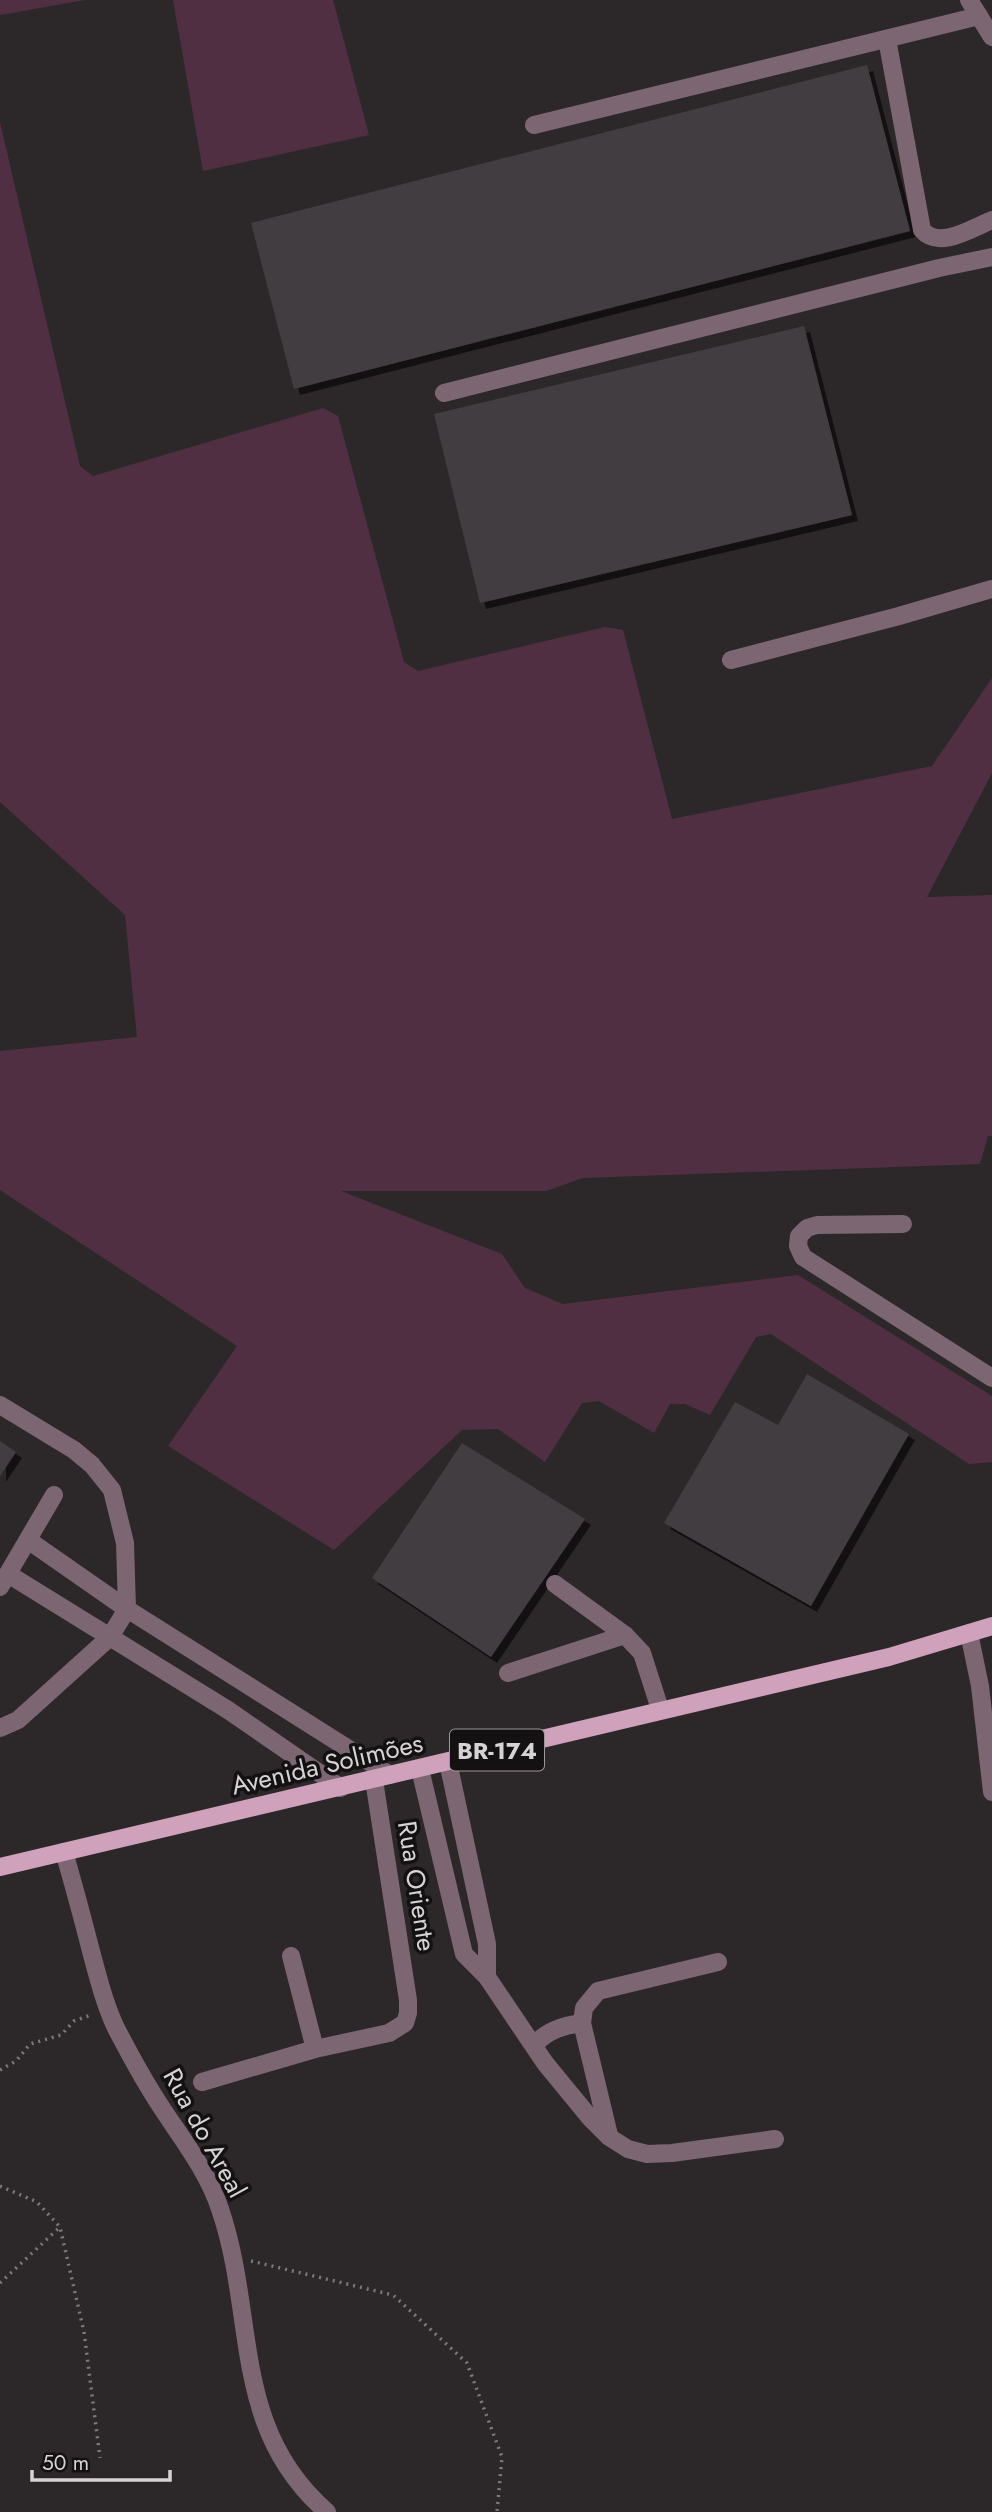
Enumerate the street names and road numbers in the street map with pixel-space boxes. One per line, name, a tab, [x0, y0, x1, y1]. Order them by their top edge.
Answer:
street label: Avenida Solimões	[228, 1724, 426, 1804]
road number: BR-174	[450, 1730, 544, 1770]
street label: Rua Oriente	[388, 1818, 446, 1954]
street label: Rua do Areal	[154, 2061, 256, 2205]

